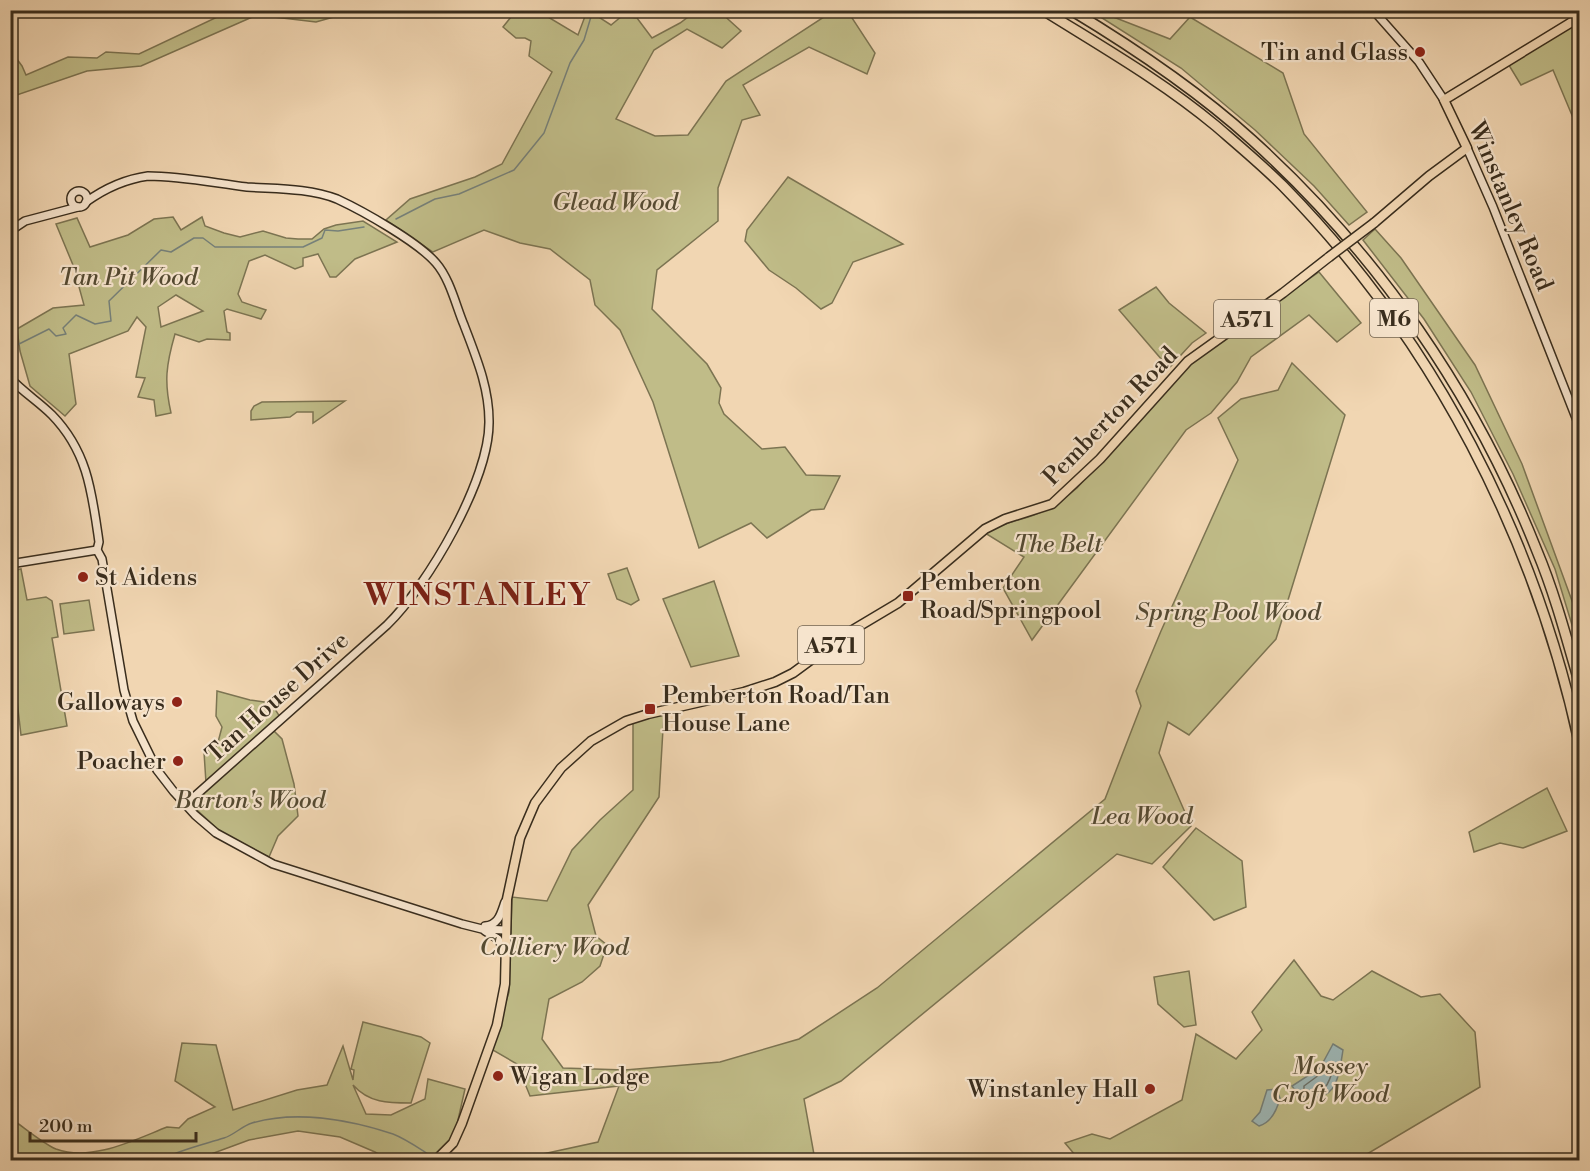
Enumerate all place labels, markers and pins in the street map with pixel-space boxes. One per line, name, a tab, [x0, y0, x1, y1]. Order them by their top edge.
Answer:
place label: Tin and Glass	[1261, 38, 1408, 68]
marker: Tin and Glass	[1413, 45, 1427, 59]
place label: St Aidens	[95, 563, 197, 593]
place label: Pemberton Road/Springpool	[920, 568, 1101, 626]
marker: St Aidens	[76, 570, 90, 584]
marker: Pemberton Road/Springpool	[901, 589, 915, 603]
place label: Pemberton Road/Tan House Lane	[662, 681, 890, 739]
place label: Galloways	[57, 688, 165, 718]
marker: Galloways	[170, 695, 184, 709]
marker: Pemberton Road/Tan House Lane	[643, 702, 657, 716]
place label: Poacher	[77, 747, 166, 777]
marker: Poacher	[171, 754, 185, 768]
place label: Wigan Lodge	[509, 1062, 650, 1092]
marker: Wigan Lodge	[491, 1069, 505, 1083]
place label: Winstanley Hall	[967, 1075, 1138, 1105]
marker: Winstanley Hall	[1143, 1082, 1157, 1096]

